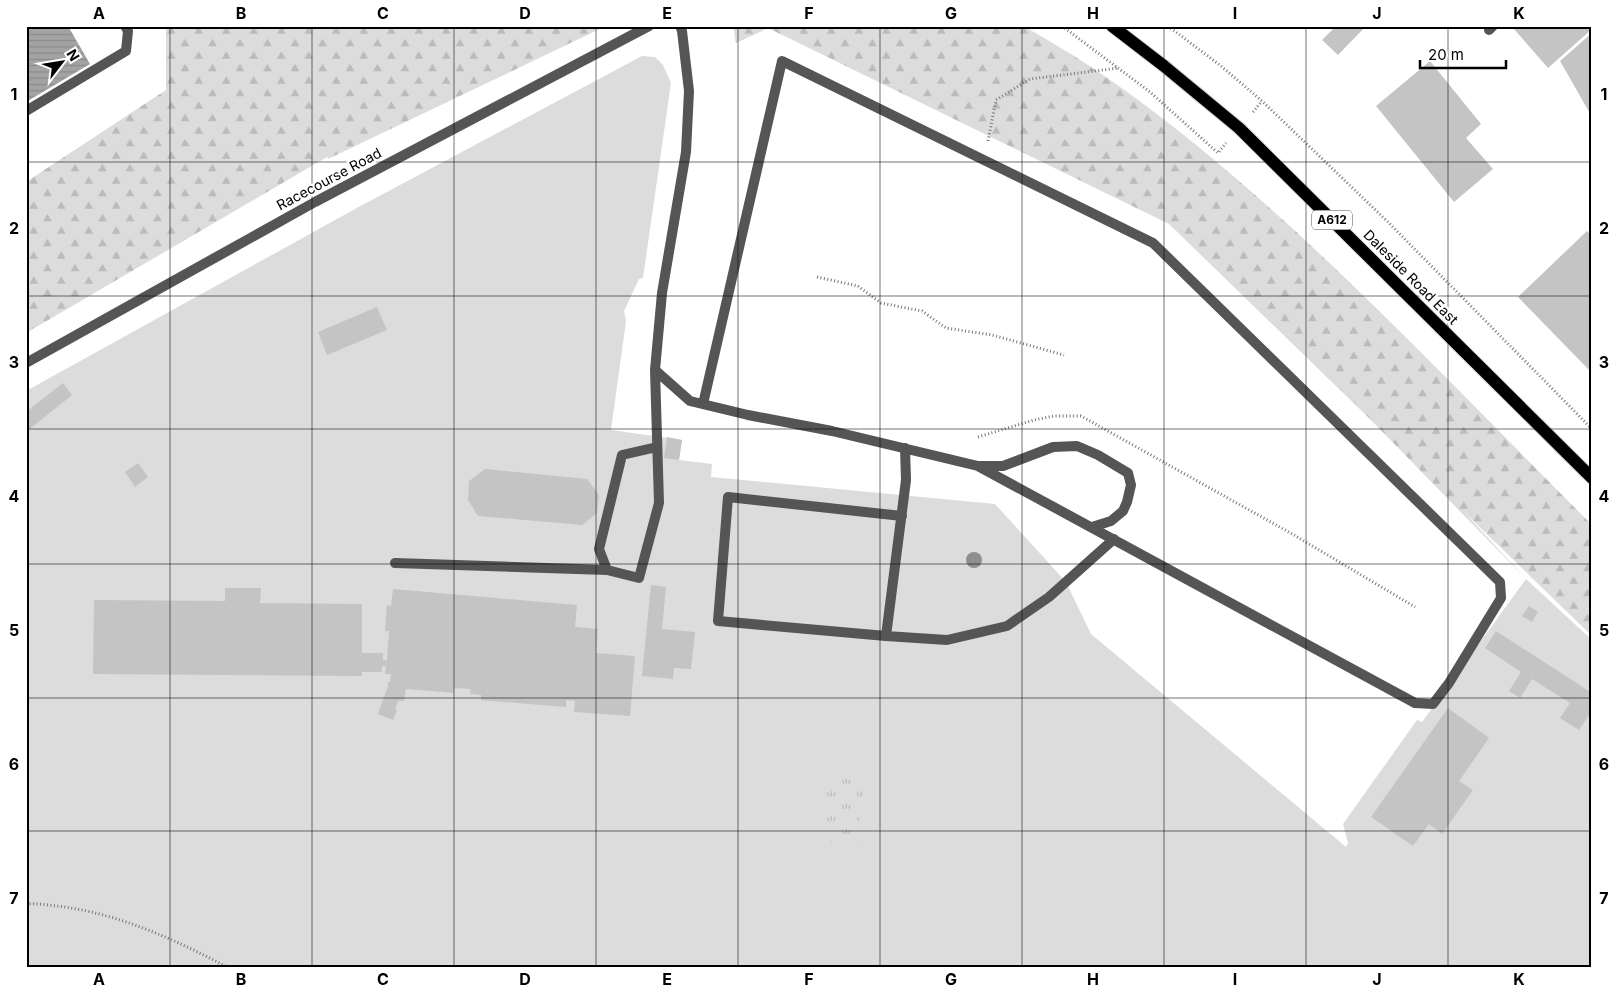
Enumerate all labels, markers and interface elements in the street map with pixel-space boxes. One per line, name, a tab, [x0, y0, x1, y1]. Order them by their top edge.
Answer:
text: A	[93, 3, 105, 23]
text: B	[236, 3, 246, 23]
text: C	[377, 3, 389, 23]
text: D	[519, 3, 531, 23]
text: E	[662, 3, 672, 23]
text: F	[804, 3, 814, 23]
text: G	[945, 3, 957, 23]
text: H	[1087, 3, 1099, 23]
text: I	[1233, 3, 1237, 23]
text: J	[1372, 3, 1382, 23]
text: K	[1513, 3, 1525, 23]
north arrow	[38, 38, 88, 88]
scale bar	[1420, 38, 1507, 70]
text: 20 m	[1428, 45, 1464, 64]
text: N	[64, 46, 84, 64]
text: 1	[11, 84, 17, 104]
text: 1	[1601, 84, 1607, 104]
street label: Racecourse Road	[273, 144, 384, 213]
road number: A612	[1312, 210, 1352, 230]
text: 2	[9, 218, 19, 238]
text: 2	[1599, 218, 1609, 238]
street label: Daleside Road East	[1360, 226, 1463, 328]
text: 3	[9, 352, 19, 372]
text: 3	[1599, 352, 1609, 372]
text: 4	[9, 486, 20, 506]
text: 4	[1599, 486, 1610, 506]
text: 5	[9, 620, 19, 640]
text: 5	[1599, 620, 1609, 640]
text: 6	[9, 754, 19, 774]
text: 6	[1599, 754, 1609, 774]
text: 7	[9, 888, 19, 908]
text: 7	[1599, 888, 1609, 908]
text: A	[93, 969, 105, 989]
text: B	[236, 969, 246, 989]
text: C	[377, 969, 389, 989]
text: D	[519, 969, 531, 989]
text: E	[662, 969, 672, 989]
text: F	[804, 969, 814, 989]
text: G	[945, 969, 957, 989]
text: H	[1087, 969, 1099, 989]
text: I	[1233, 969, 1237, 989]
text: J	[1372, 969, 1382, 989]
text: K	[1513, 969, 1525, 989]

